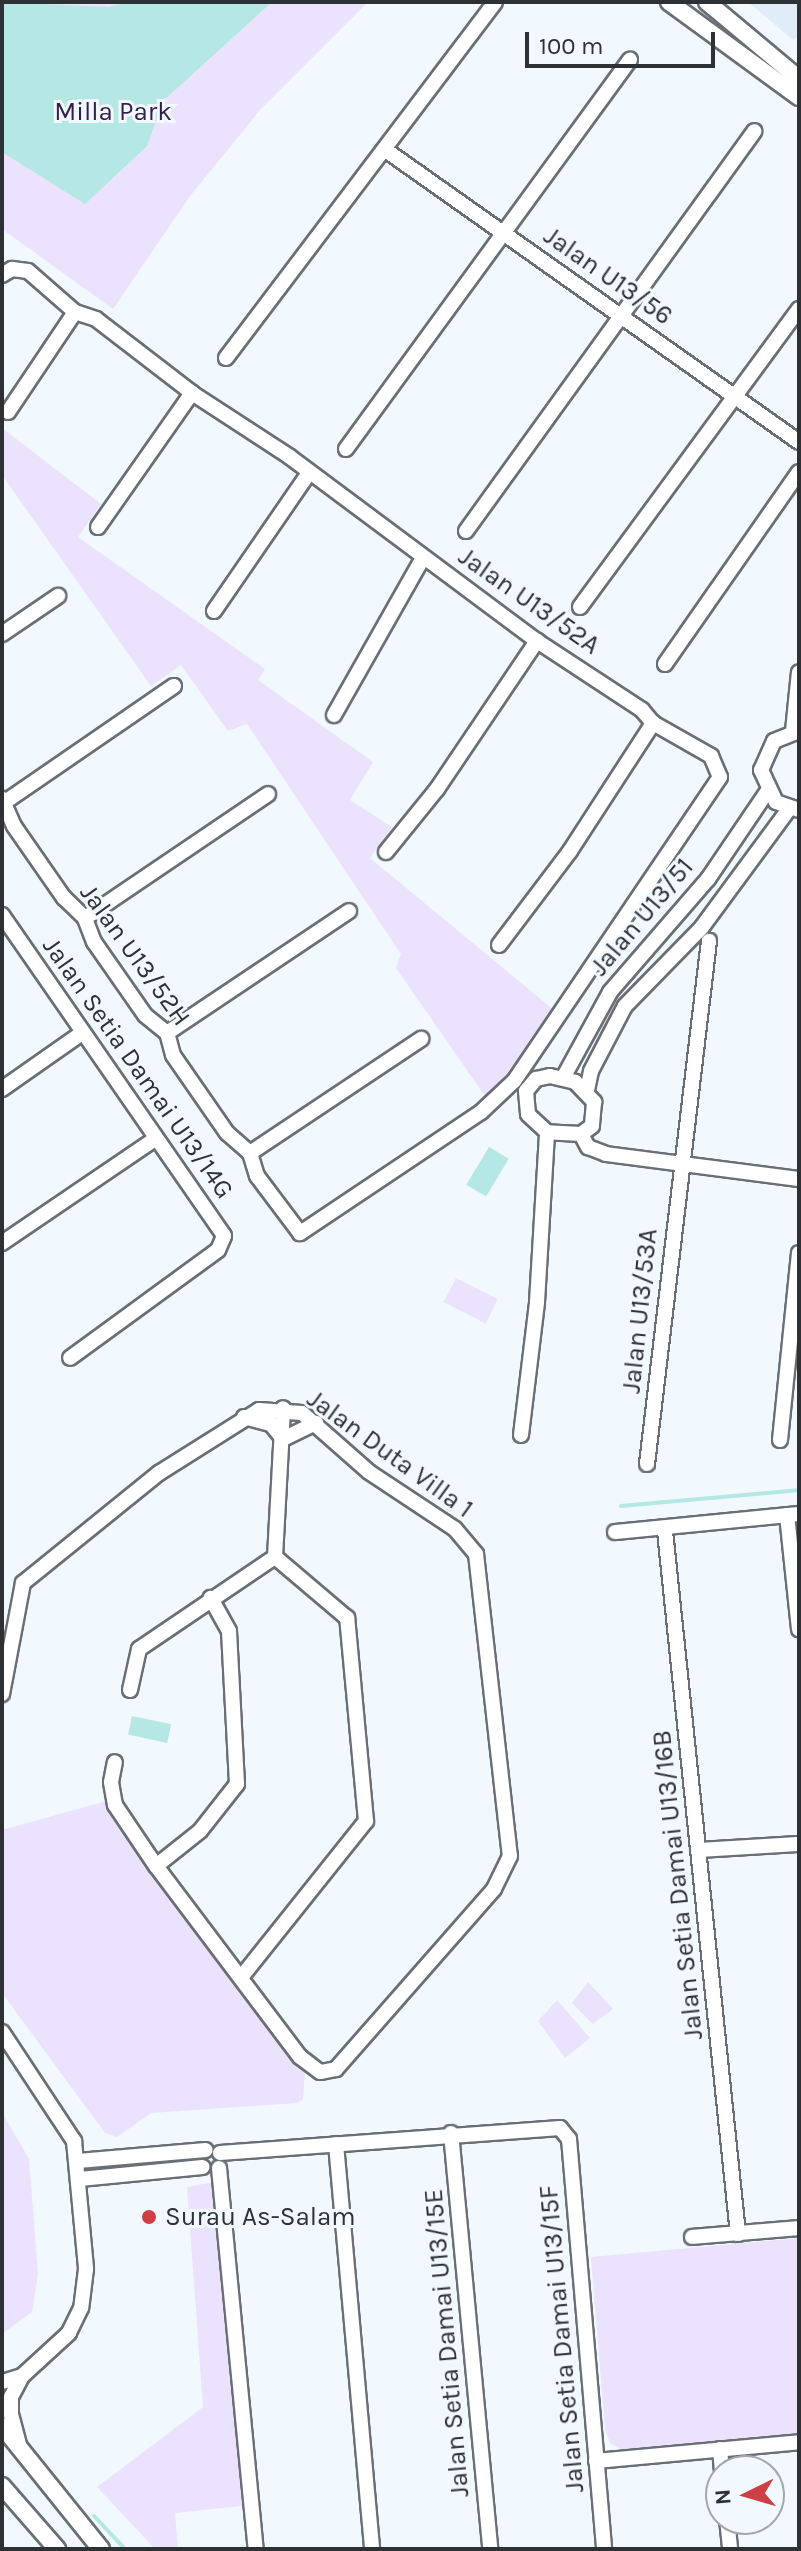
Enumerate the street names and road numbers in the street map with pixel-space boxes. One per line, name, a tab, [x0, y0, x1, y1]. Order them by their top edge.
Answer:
street label: Jalan U13/56	[538, 220, 678, 332]
street label: Jalan U13/52A	[452, 541, 606, 661]
street label: Jalan U13/51	[584, 852, 700, 982]
street label: Jalan U13/52H	[73, 878, 197, 1032]
street label: Jalan Setia Damai U13/14G	[36, 932, 240, 1204]
street label: Jalan U13/53A	[616, 1227, 664, 1395]
street label: Jalan Duta Villa 1	[301, 1383, 479, 1525]
street label: Jalan Setia Damai U13/16B	[646, 1729, 710, 2041]
street label: Jalan Setia Damai U13/15F	[533, 2184, 591, 2494]
street label: Jalan Setia Damai U13/15E	[418, 2188, 476, 2498]

